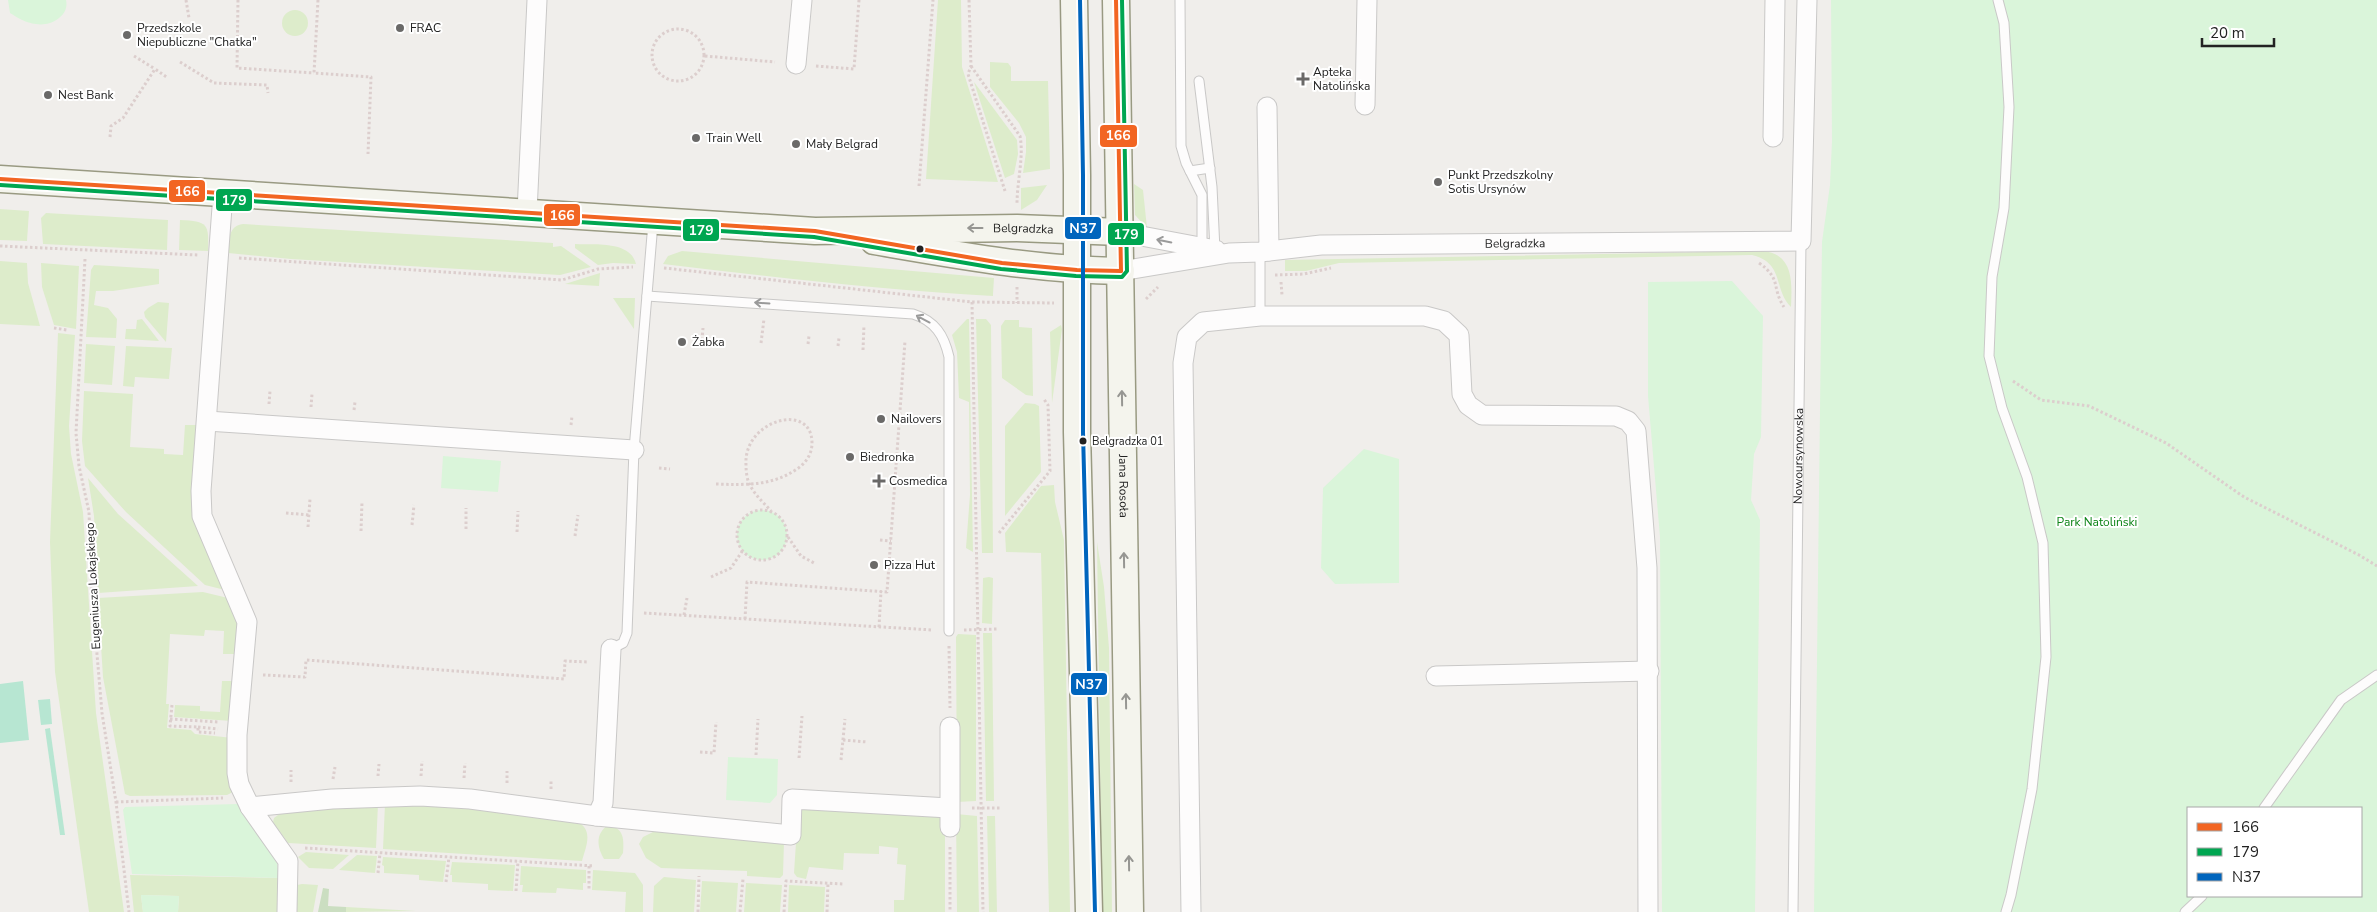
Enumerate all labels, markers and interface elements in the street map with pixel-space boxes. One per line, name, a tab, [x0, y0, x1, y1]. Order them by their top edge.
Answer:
scale bar	[2202, 15, 2274, 47]
place label: Przedszkole Niepubliczne "Chatka"	[137, 20, 257, 50]
place label: FRAC	[410, 20, 441, 36]
marker: FRAC	[394, 22, 406, 34]
text: 20 m	[2210, 23, 2245, 43]
marker: Przedszkole Niepubliczne "Chatka"	[121, 29, 133, 41]
place label: Apteka Natolińska	[1313, 64, 1370, 94]
marker: Apteka Natolińska	[1297, 73, 1309, 85]
place label: Nest Bank	[58, 87, 115, 103]
marker: Nest Bank	[42, 89, 54, 101]
line badge: 166	[1099, 124, 1138, 148]
text: 166	[1105, 126, 1131, 145]
place label: Train Well	[706, 130, 762, 146]
marker: Train Well	[690, 132, 702, 144]
place label: Mały Belgrad	[806, 136, 878, 152]
marker: Mały Belgrad	[790, 138, 802, 150]
place label: Punkt Przedszkolny Sotis Ursynów	[1448, 167, 1554, 197]
marker: Punkt Przedszkolny Sotis Ursynów	[1432, 176, 1444, 188]
line badge: 166	[168, 179, 206, 203]
text: 166	[174, 182, 200, 201]
line badge: 179	[215, 188, 253, 212]
text: 179	[221, 191, 247, 210]
line badge: 166	[543, 203, 581, 227]
text: 166	[549, 206, 575, 225]
line badge: N37	[1064, 216, 1102, 240]
line badge: 179	[682, 218, 720, 242]
text: N37	[1069, 219, 1097, 238]
street label: Belgradzka	[993, 220, 1054, 237]
text: 179	[688, 221, 714, 240]
line badge: 179	[1107, 222, 1145, 246]
one-way arrow	[968, 223, 984, 233]
text: 179	[1113, 225, 1139, 244]
one-way arrow	[1157, 235, 1173, 245]
street label: Belgradzka	[1485, 235, 1545, 252]
unlabelled marker	[915, 244, 925, 254]
one-way arrow	[755, 299, 771, 308]
one-way arrow	[916, 314, 931, 324]
place label: Żabka	[692, 334, 725, 350]
marker: Żabka	[676, 336, 688, 348]
one-way arrow	[1117, 390, 1127, 406]
street label: Nowoursynowska	[1790, 408, 1807, 504]
place label: Nailovers	[891, 411, 942, 427]
marker: Nailovers	[875, 413, 887, 425]
place label: Belgradzka 01	[1092, 434, 1163, 449]
marker: Belgradzka 01	[1078, 436, 1088, 446]
place label: Biedronka	[860, 449, 914, 465]
marker: Biedronka	[844, 451, 856, 463]
street label: Jana Rosoła	[1115, 453, 1132, 518]
place label: Cosmedica	[889, 473, 947, 489]
marker: Cosmedica	[873, 475, 885, 487]
park label: Park Natoliński	[2057, 514, 2137, 530]
street label: Eugeniusza Lokajskiego	[82, 522, 104, 650]
one-way arrow	[1119, 552, 1129, 568]
place label: Pizza Hut	[884, 557, 936, 573]
marker: Pizza Hut	[868, 559, 880, 571]
line badge: N37	[1070, 672, 1108, 696]
text: N37	[1075, 675, 1103, 694]
one-way arrow	[1121, 693, 1131, 710]
legend	[2187, 807, 2362, 897]
text: 166	[2232, 817, 2259, 837]
text: 179	[2232, 842, 2259, 862]
one-way arrow	[1124, 856, 1134, 872]
text: N37	[2232, 867, 2261, 887]

